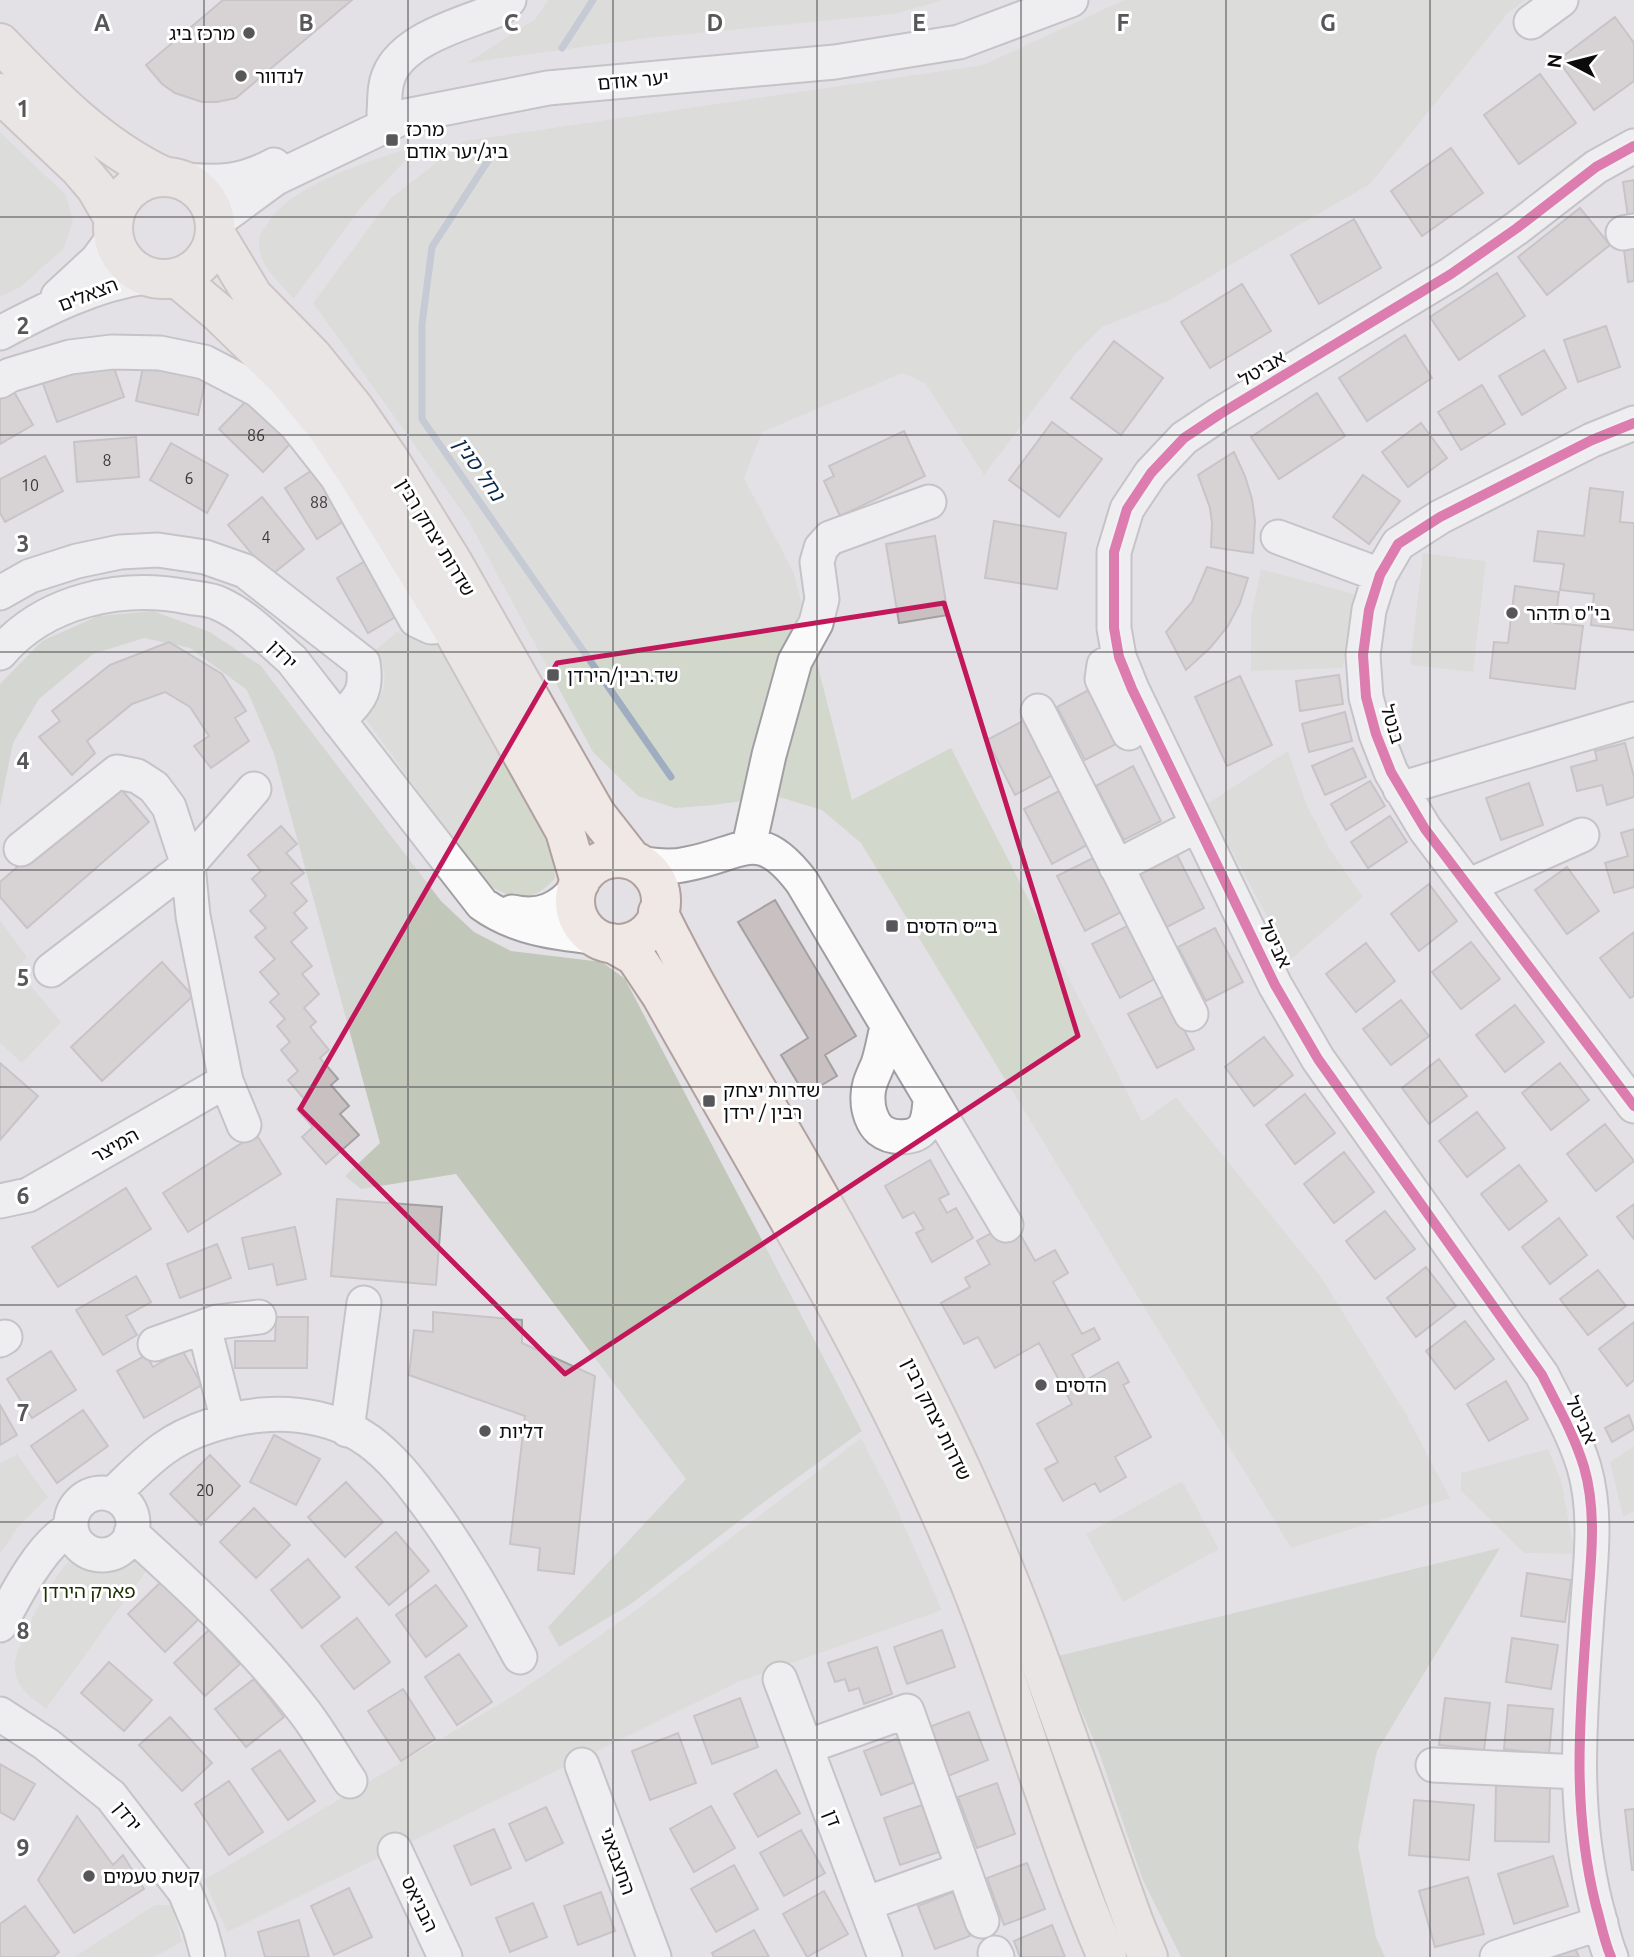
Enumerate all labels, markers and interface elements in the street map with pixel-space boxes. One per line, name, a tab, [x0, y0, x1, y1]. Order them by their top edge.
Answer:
text: A	[94, 10, 110, 35]
text: B	[298, 10, 314, 35]
text: C	[504, 10, 519, 35]
text: D	[707, 10, 723, 35]
text: E	[912, 10, 926, 35]
text: F	[1117, 10, 1130, 35]
text: G	[1320, 10, 1336, 35]
place label: מרכז ביג	[169, 22, 235, 44]
marker: מרכז ביג	[241, 25, 257, 41]
north arrow	[1536, 28, 1606, 98]
text: N	[1542, 53, 1566, 69]
place label: לנדוור	[255, 65, 304, 87]
street label: יער אודם	[596, 66, 670, 94]
marker: לנדוור	[233, 68, 249, 84]
text: 1	[17, 96, 29, 121]
place label: מרכז ביג/יער אודם	[406, 118, 508, 162]
marker: מרכז ביג/יער אודם	[384, 132, 400, 148]
street label: הצאלים	[55, 273, 121, 315]
text: 2	[17, 313, 29, 338]
street label: אביטל	[1235, 346, 1289, 390]
house number: 86	[247, 426, 265, 444]
water label: נחל סנין	[449, 432, 511, 507]
house number: 8	[102, 451, 112, 469]
house number: 6	[184, 469, 194, 487]
street label: שדרות יצחק רבין	[392, 474, 480, 600]
house number: 10	[21, 476, 39, 494]
house number: 88	[310, 493, 328, 511]
house number: 4	[261, 528, 271, 546]
text: 3	[17, 531, 29, 556]
place label: בי"ס תדהר	[1526, 602, 1611, 624]
marker: בי"ס תדהר	[1504, 605, 1520, 621]
street label: ירדן	[264, 635, 302, 673]
place label: שד.רבין/הירדן	[567, 664, 678, 686]
marker: שד.רבין/הירדן	[545, 667, 561, 683]
street label: בנטל	[1377, 702, 1409, 746]
text: 4	[17, 748, 30, 773]
place label: בי״ס הדסים	[906, 915, 998, 937]
street label: אביטל	[1255, 917, 1297, 971]
marker: בי״ס הדסים	[884, 918, 900, 934]
text: 5	[17, 965, 29, 990]
place label: שדרות יצחק רבין / ירדן	[723, 1079, 820, 1123]
marker: שדרות יצחק רבין / ירדן	[701, 1093, 717, 1109]
street label: המיצר	[88, 1123, 142, 1167]
text: 6	[17, 1183, 30, 1208]
street label: שדרות יצחק רבין	[898, 1354, 976, 1484]
place label: הדסים	[1055, 1374, 1107, 1396]
marker: הדסים	[1033, 1377, 1049, 1393]
street label: אביטל	[1562, 1393, 1602, 1447]
text: 7	[17, 1400, 29, 1425]
place label: דליות	[499, 1420, 544, 1442]
marker: דליות	[477, 1423, 493, 1439]
house number: 20	[196, 1481, 214, 1499]
park label: פארק הירדן	[42, 1580, 136, 1602]
text: 8	[17, 1618, 29, 1643]
street label: ירדן	[109, 1797, 147, 1835]
street label: דן	[820, 1806, 846, 1830]
street label: החצבאני	[596, 1824, 640, 1898]
text: 9	[17, 1835, 29, 1860]
place label: קשת טעמים	[103, 1865, 200, 1887]
marker: קשת טעמים	[81, 1868, 97, 1884]
street label: הבניאס	[397, 1872, 443, 1936]

